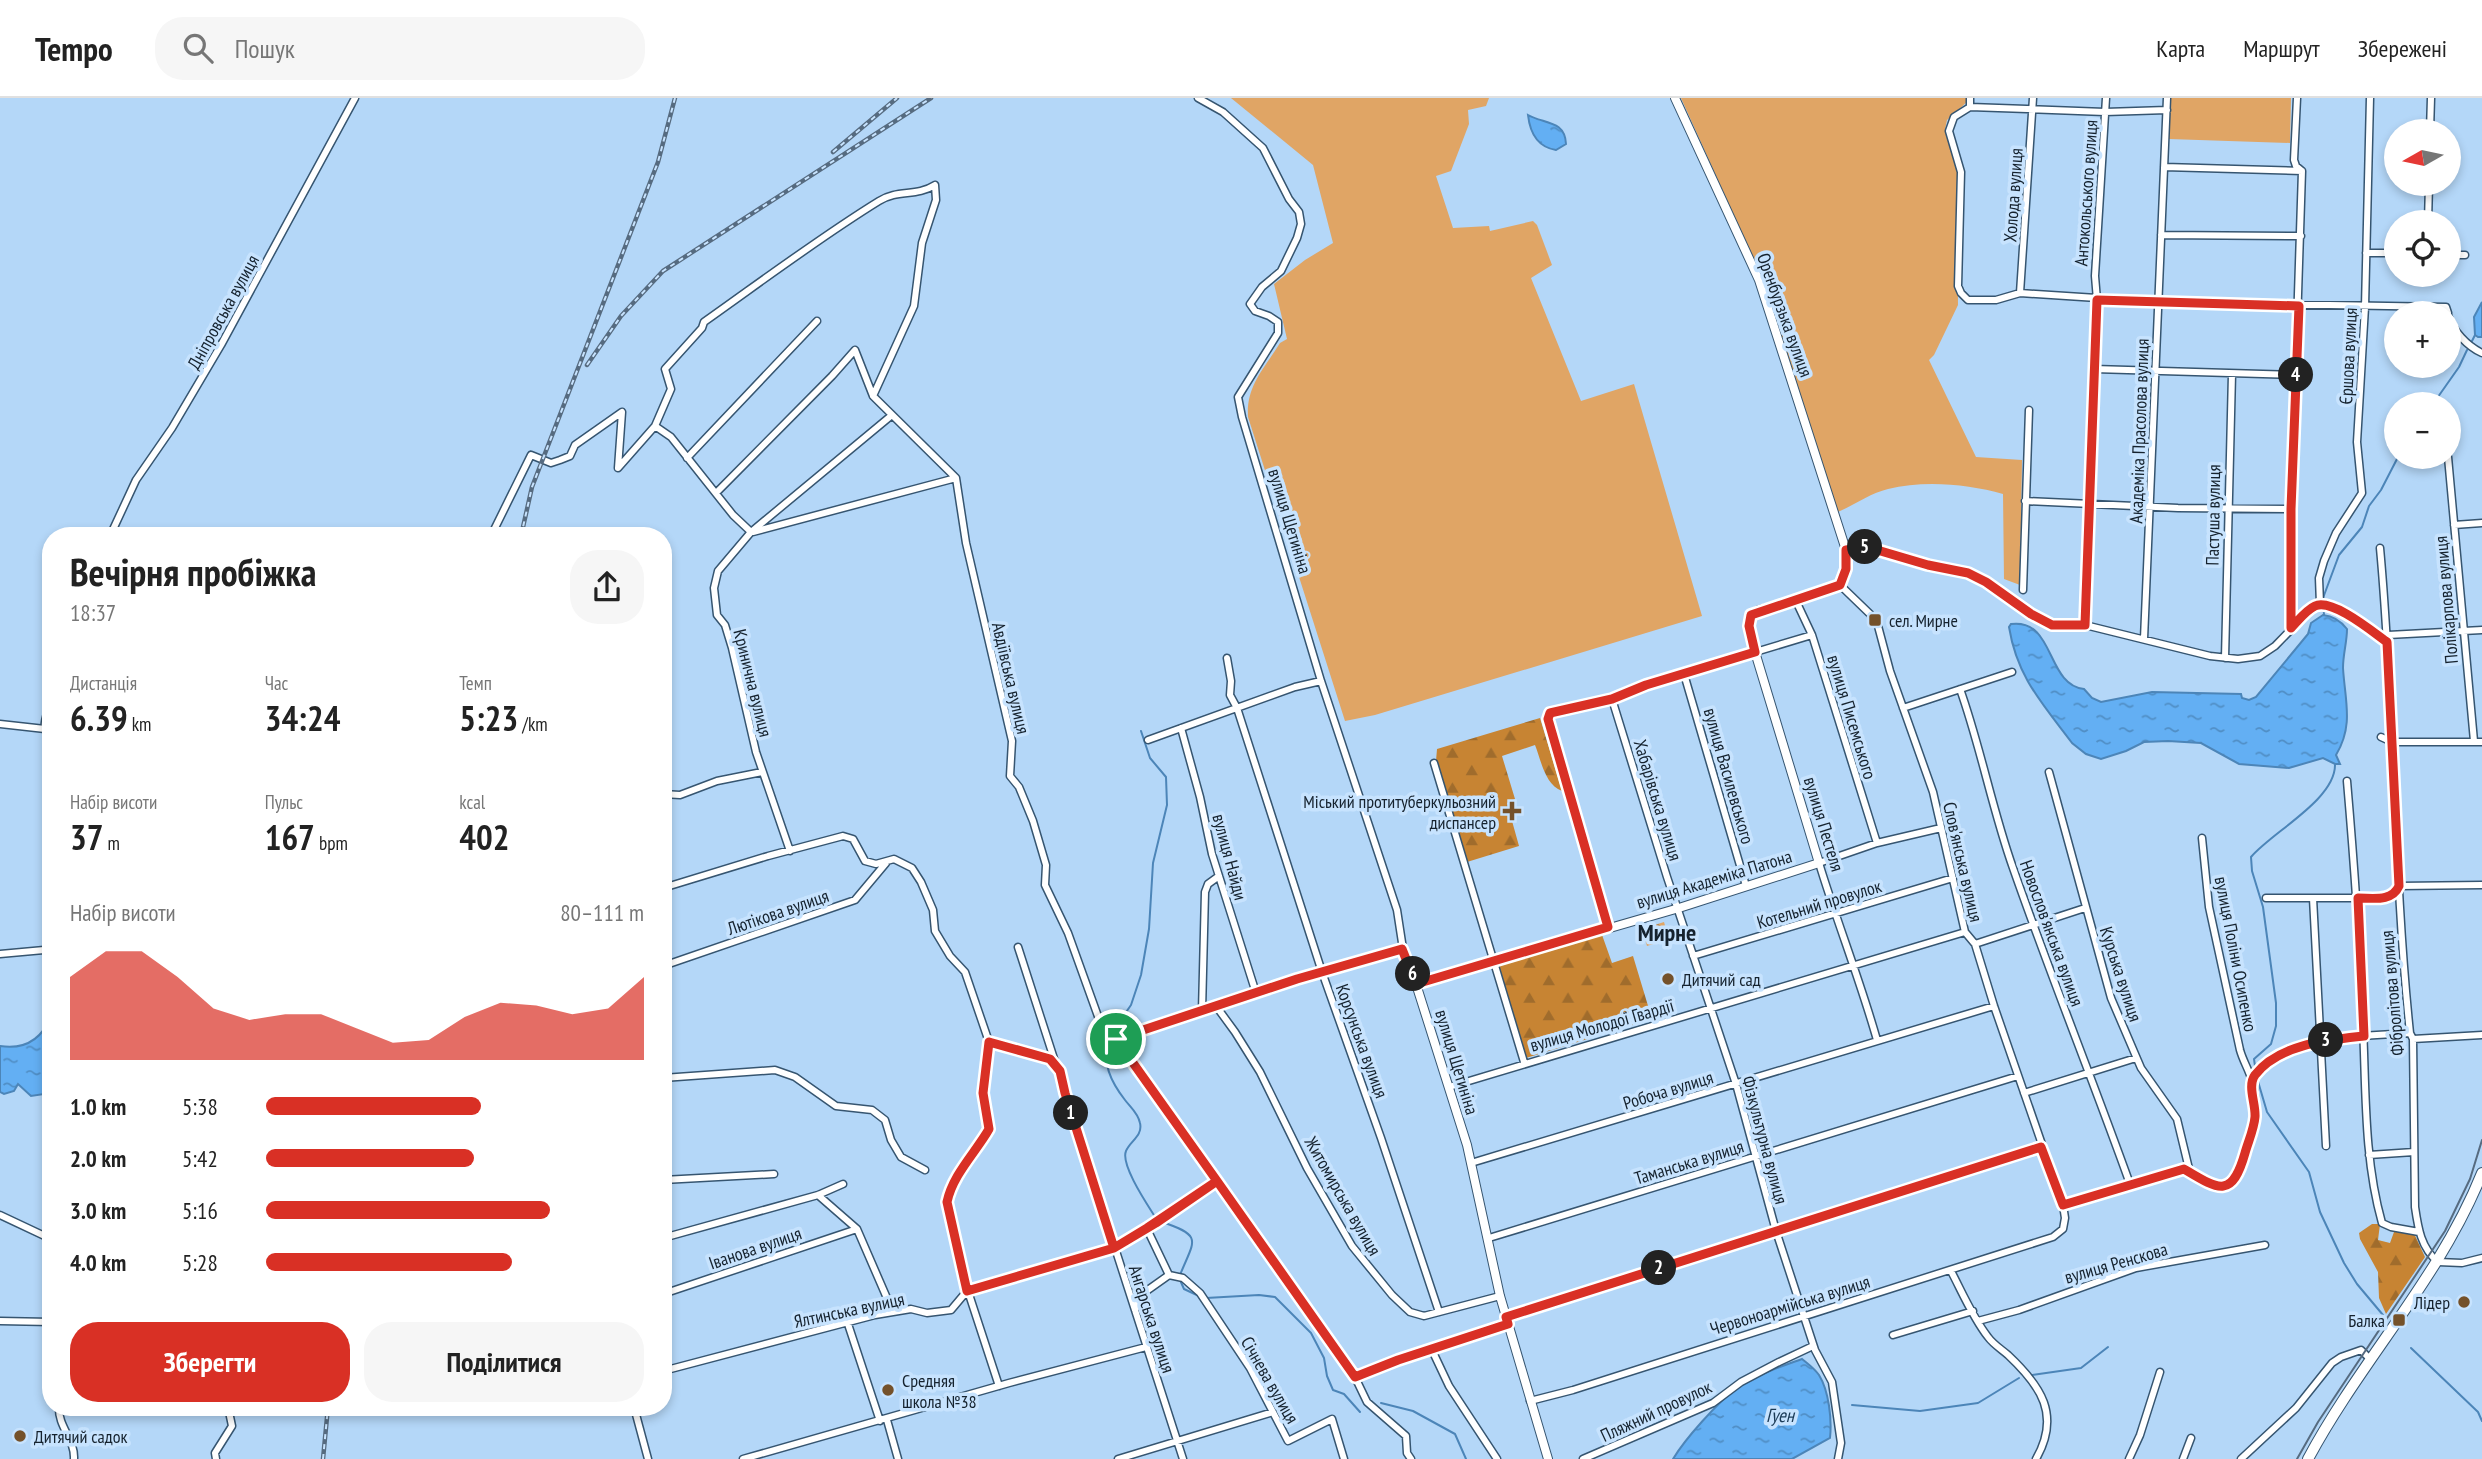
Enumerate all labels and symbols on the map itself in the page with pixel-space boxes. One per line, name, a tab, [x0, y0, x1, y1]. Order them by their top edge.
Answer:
street label: Антокольського вулиця	[2069, 119, 2103, 267]
north arrow	[2384, 119, 2460, 196]
street label: Холода вулиця	[1998, 147, 2028, 243]
street label: Оренбурзька вулиця	[1752, 250, 1818, 380]
street label: Дніпровська вулиця	[182, 251, 264, 373]
street label: Єршова вулиця	[2334, 307, 2362, 405]
street label: Академіка Прасолова вулиця	[2124, 338, 2154, 524]
pin: 4	[2278, 358, 2314, 392]
street label: Пастуша вулиця	[2201, 464, 2225, 566]
street label: вулиця Щетиніна	[1263, 466, 1317, 576]
pin: 5	[1848, 530, 1882, 564]
street label: Полікарпова вулиця	[2429, 535, 2463, 665]
place label: сел. Мирне	[1889, 609, 1958, 632]
marker: сел. Мирне	[1867, 612, 1883, 628]
street label: Авдіївська вулиця	[987, 620, 1035, 736]
street label: Кринична вулиця	[729, 627, 777, 739]
street label: вулиця Писемського	[1822, 652, 1882, 782]
street label: вулиця Василевського	[1699, 705, 1759, 847]
street label: Хабарівська вулиця	[1629, 737, 1687, 863]
street label: вулиця Пестеля	[1799, 774, 1849, 874]
place label: Міський протитуберкульозний диспансер	[1303, 790, 1496, 834]
street label: Слов'янська вулиця	[1938, 800, 1988, 924]
marker: Міський протитуберкульозний диспансер	[1502, 801, 1522, 821]
street label: вулиця Найди	[1207, 811, 1253, 903]
street label: вулиця Академіка Патона	[1633, 844, 1795, 914]
street label: Новослов'янська вулиця	[2015, 857, 2089, 1009]
street label: Котельний провулок	[1754, 874, 1884, 934]
street label: вулиця Поліни Осипенко	[2210, 874, 2262, 1034]
street label: Лютікова вулиця	[723, 884, 832, 940]
district label: Мирне	[1638, 917, 1696, 948]
street label: Курська вулиця	[2095, 924, 2147, 1024]
street label: Фібролітова вулиця	[2375, 929, 2409, 1056]
pin: 6	[1396, 956, 1430, 992]
place label: Дитячий сад	[1682, 968, 1761, 991]
marker: Дитячий сад	[1660, 971, 1676, 987]
street label: Корсунська вулиця	[1331, 981, 1393, 1101]
street label: вулиця Молодої Гвардії	[1527, 993, 1677, 1057]
street label: вулиця Щетиніна	[1430, 1007, 1484, 1117]
pin	[1086, 1009, 1146, 1069]
pin: 3	[2308, 1023, 2344, 1058]
street label: Робоча вулиця	[1620, 1065, 1716, 1115]
street label: Фізкультурна вулиця	[1737, 1073, 1793, 1207]
pin: 1	[1054, 1096, 1088, 1130]
street label: Житомирська вулиця	[1299, 1132, 1386, 1259]
street label: Таманська вулиця	[1632, 1134, 1746, 1190]
street label: Іванова вулиця	[706, 1221, 804, 1275]
street label: вулиця Ренскова	[2062, 1237, 2170, 1289]
pin: 2	[1642, 1250, 1676, 1286]
street label: Ангарська вулиця	[1124, 1262, 1180, 1376]
street label: Червоноармійська вулиця	[1707, 1270, 1873, 1340]
street label: Ялтинська вулиця	[792, 1287, 906, 1333]
place label: Лідер	[2413, 1291, 2450, 1314]
marker: Лідер	[2456, 1294, 2472, 1310]
place label: Балка	[2348, 1309, 2385, 1332]
marker: Балка	[2391, 1312, 2407, 1328]
street label: Січнева вулиця	[1236, 1332, 1304, 1428]
place label: Средняя школа №38	[902, 1369, 977, 1413]
street label: Пляжний провулок	[1597, 1375, 1715, 1447]
marker: Средняя школа №38	[880, 1382, 896, 1398]
water label: Гуен	[1766, 1403, 1796, 1427]
place label: Дитячий садок	[34, 1425, 127, 1448]
marker: Дитячий садок	[12, 1428, 28, 1444]

